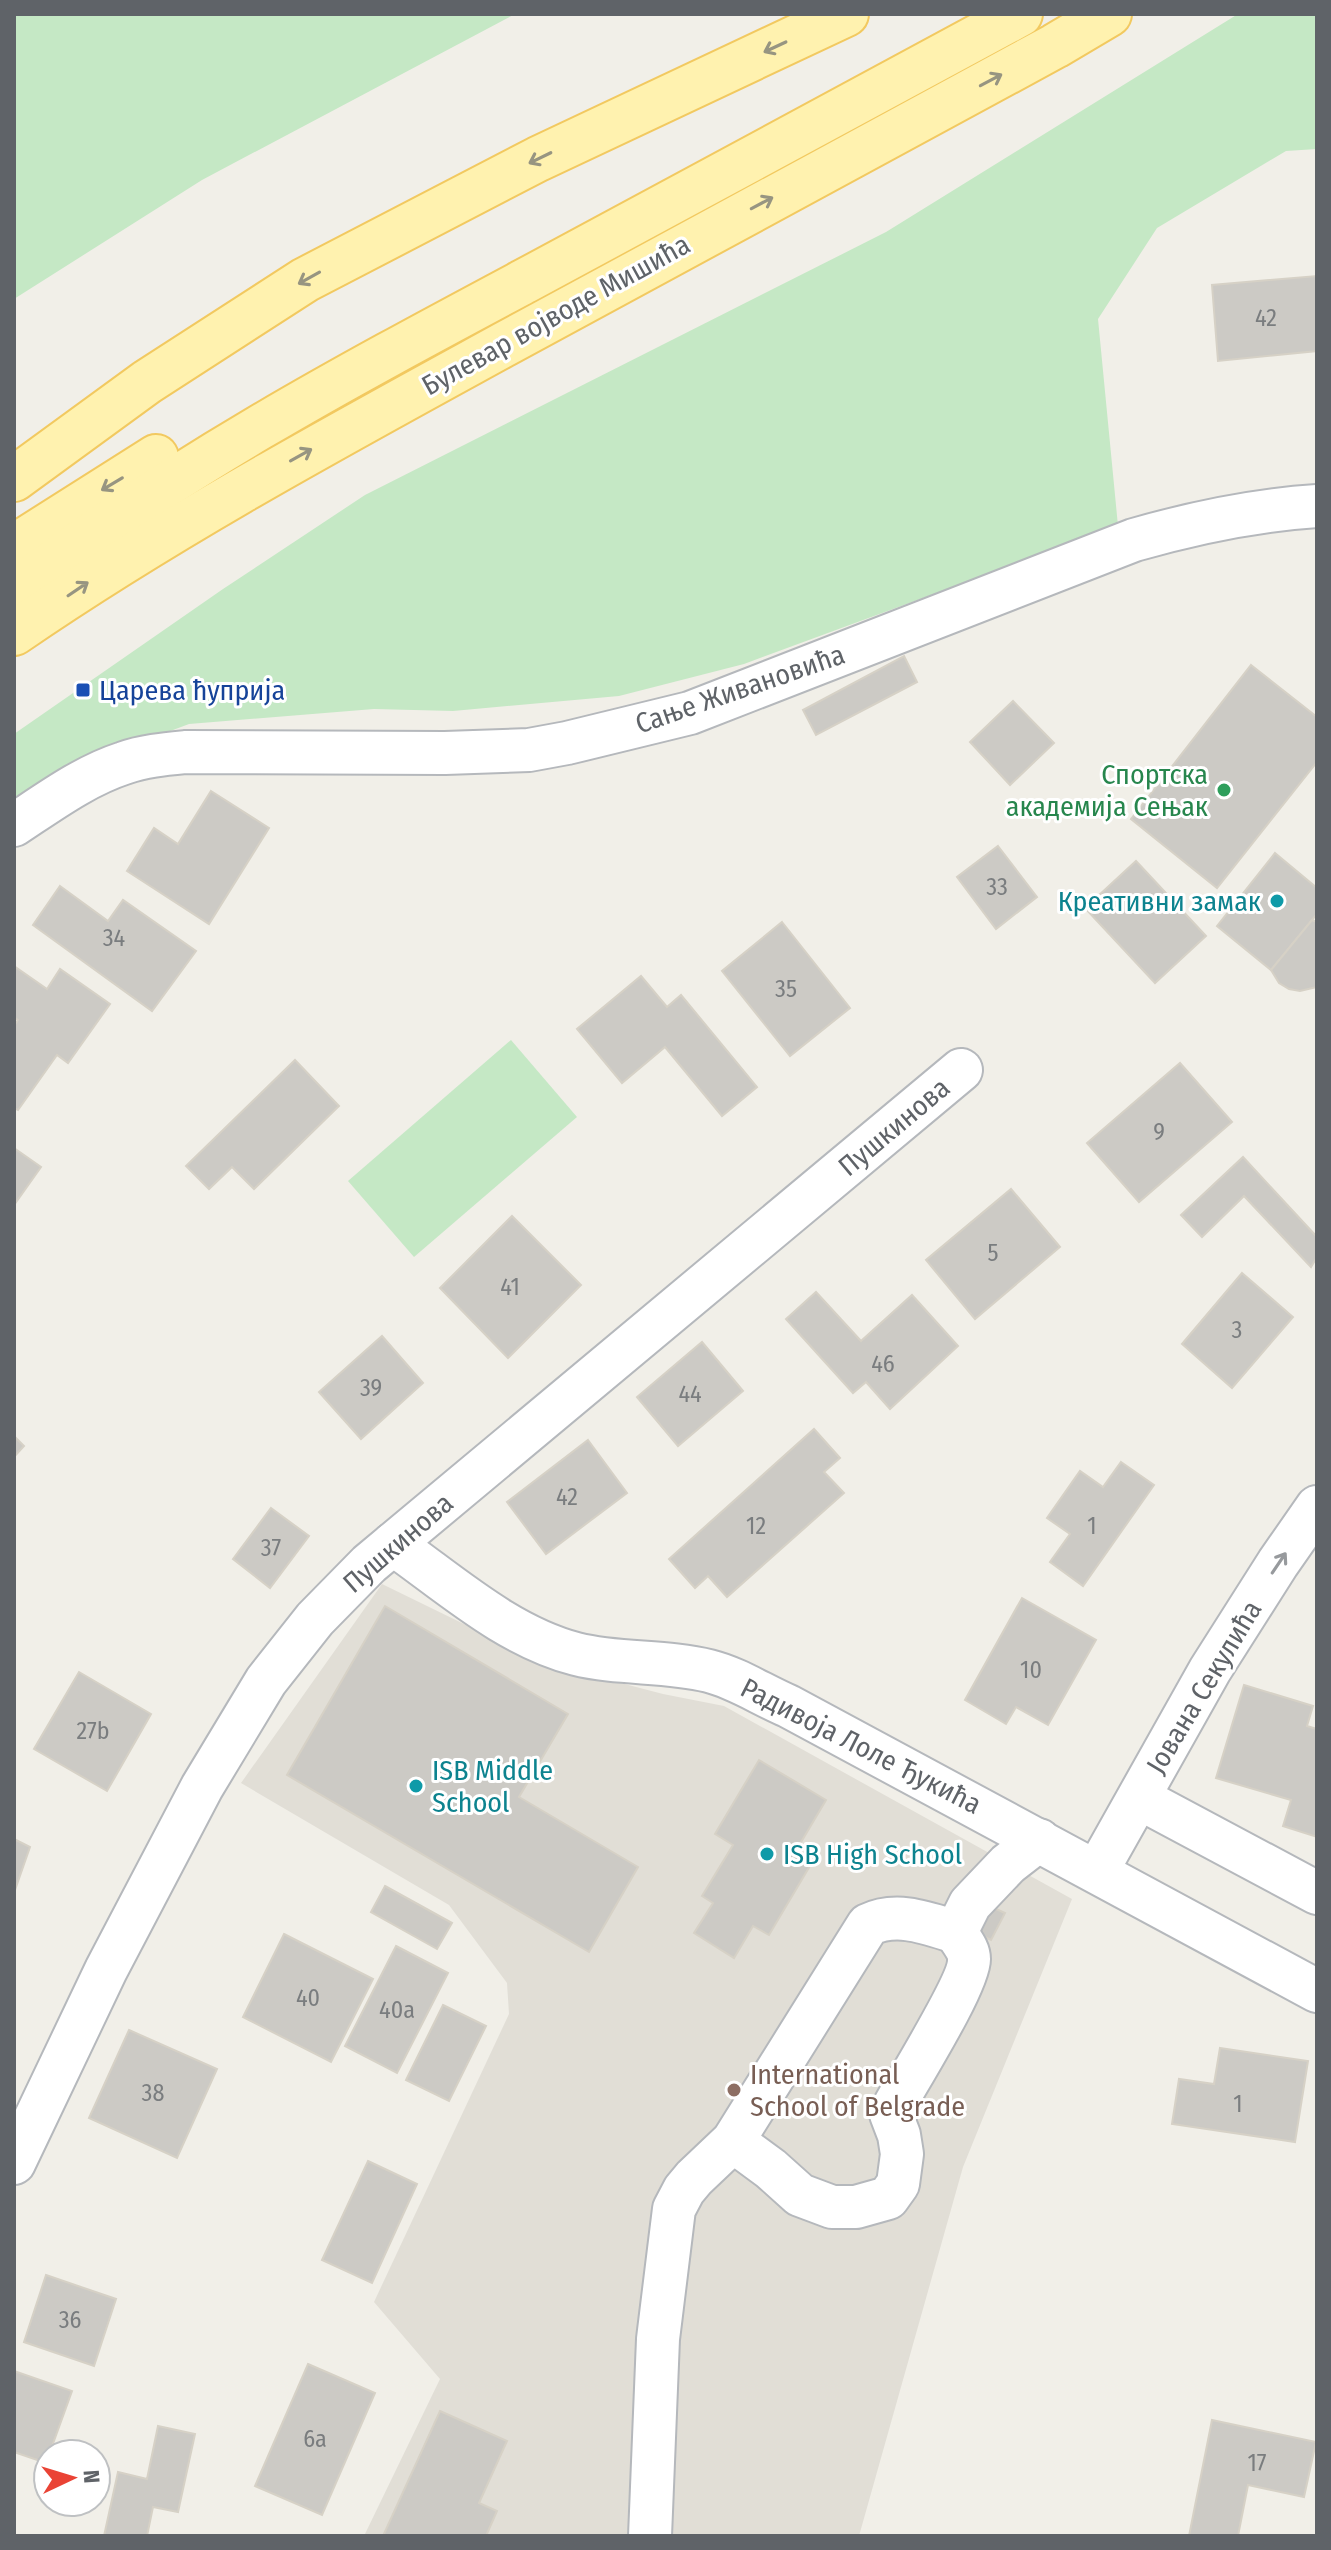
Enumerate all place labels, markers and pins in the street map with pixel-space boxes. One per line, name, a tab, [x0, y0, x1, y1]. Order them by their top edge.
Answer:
place label: Царева ћуприја	[99, 674, 285, 707]
marker: Царева ћуприја	[74, 681, 92, 699]
place label: Спортска академија Сењак	[1006, 758, 1208, 823]
marker: Спортска академија Сењак	[1215, 781, 1233, 799]
place label: Креативни замак	[1058, 885, 1261, 918]
marker: Креативни замак	[1268, 892, 1286, 910]
place label: ISB Middle School	[432, 1754, 553, 1819]
marker: ISB Middle School	[407, 1777, 425, 1795]
place label: ISB High School	[783, 1838, 962, 1871]
marker: ISB High School	[758, 1845, 776, 1863]
place label: International School of Belgrade	[750, 2058, 965, 2123]
marker: International School of Belgrade	[725, 2081, 743, 2099]

